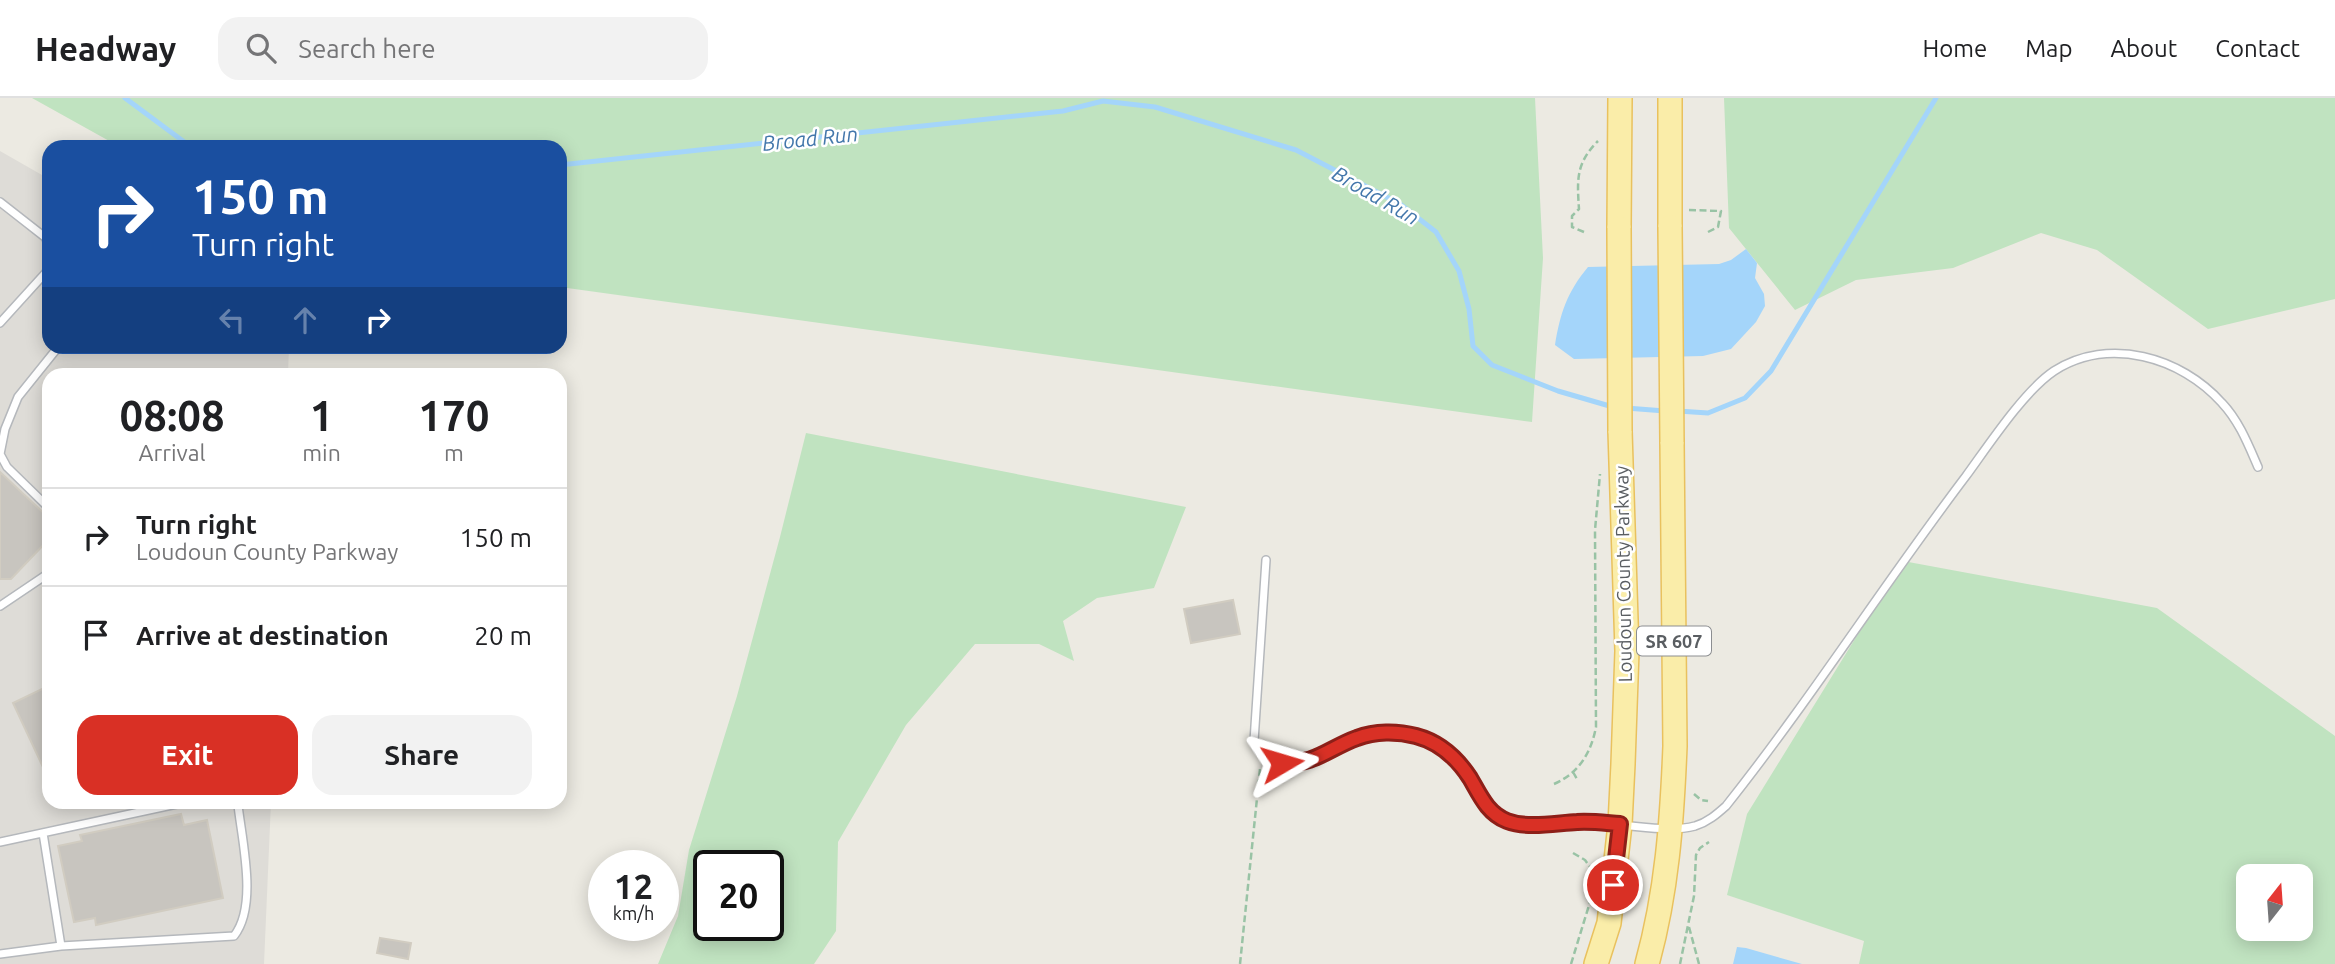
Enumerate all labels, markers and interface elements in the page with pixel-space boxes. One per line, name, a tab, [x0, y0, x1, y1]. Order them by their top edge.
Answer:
search box	[218, 17, 708, 80]
icon: search	[242, 29, 280, 67]
text: Headway	[35, 30, 176, 67]
text: Search here	[298, 34, 436, 63]
text: Home	[1922, 35, 1987, 62]
text: Map	[2025, 35, 2072, 62]
text: About	[2110, 35, 2177, 62]
text: Contact	[2215, 35, 2300, 62]
water label: Broad Run	[761, 121, 859, 155]
water label: Broad Run	[1328, 161, 1424, 229]
icon: right	[77, 168, 168, 259]
text: 150 m	[192, 168, 329, 223]
text: Turn right	[192, 226, 334, 262]
icon: left	[213, 301, 251, 339]
icon: ahead	[286, 301, 324, 339]
icon: right	[359, 301, 397, 339]
text: 08:08	[120, 392, 225, 439]
text: 1	[310, 392, 333, 439]
text: 170	[418, 392, 489, 439]
text: Arrival	[139, 440, 206, 465]
text: min	[302, 440, 341, 465]
text: m	[444, 440, 464, 465]
street label: Loudoun County Parkway	[1610, 465, 1636, 683]
text: Turn right	[136, 510, 257, 539]
icon: right	[77, 518, 115, 556]
text: 150 m	[460, 523, 532, 552]
text: Loudoun County Parkway	[136, 539, 398, 564]
icon: arrive	[77, 616, 115, 654]
text: Arrive at destination	[136, 621, 389, 650]
text: 20 m	[474, 621, 532, 650]
road number: SR 607	[1637, 626, 1711, 656]
button: Exit	[77, 715, 298, 795]
button: Share	[312, 715, 532, 795]
position arrow	[1245, 726, 1319, 800]
speed limit sign: 20	[693, 850, 784, 941]
pin	[1583, 855, 1643, 915]
north arrow	[2236, 864, 2314, 942]
map controls	[2236, 864, 2313, 941]
text: 12	[614, 866, 653, 906]
icon: arrive	[1594, 866, 1632, 904]
text: km/h	[613, 903, 654, 923]

